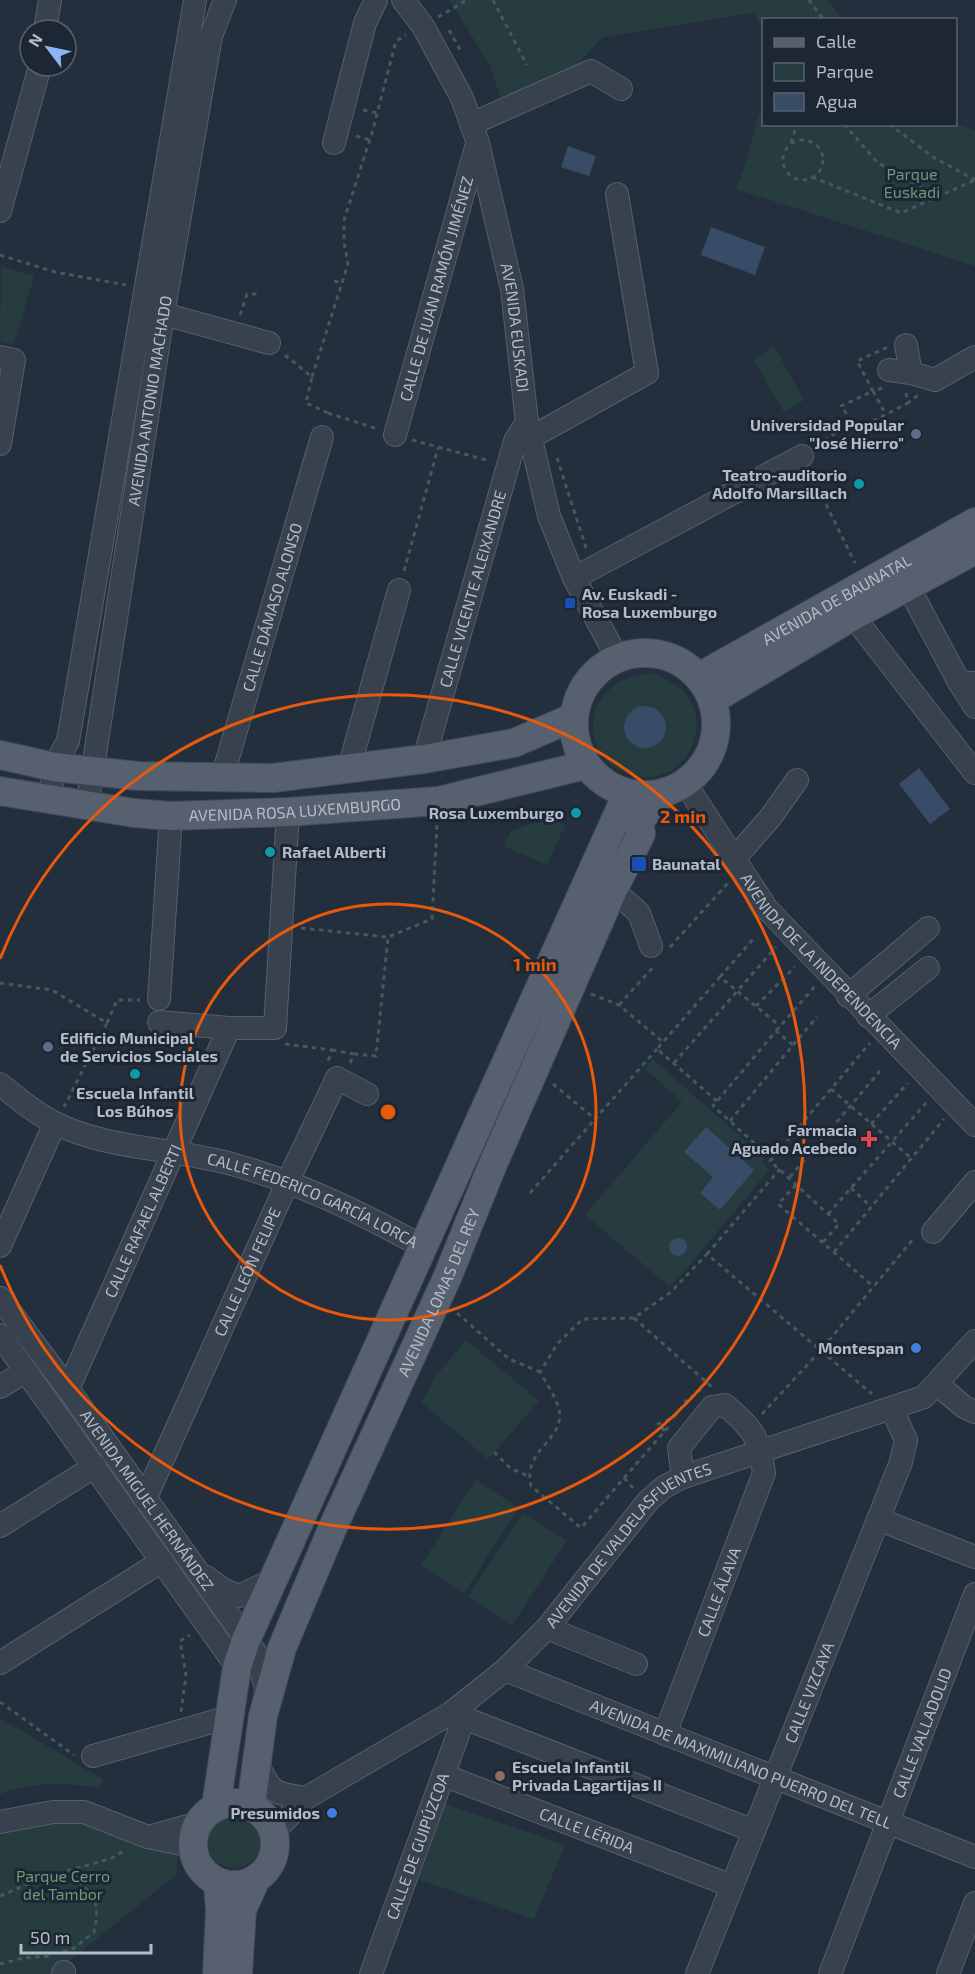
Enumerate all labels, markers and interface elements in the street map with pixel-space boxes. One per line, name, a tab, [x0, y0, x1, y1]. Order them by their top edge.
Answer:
north arrow	[18, 18, 78, 78]
legend	[762, 18, 957, 126]
text: N	[24, 30, 46, 50]
text: Calle	[816, 30, 857, 52]
text: Parque	[816, 60, 874, 82]
text: Agua	[816, 90, 857, 112]
park label: Parque Euskadi	[884, 164, 940, 201]
street label: CALLE DE JUAN RAMÓN JIMÉNEZ	[395, 174, 476, 403]
street label: AVENIDA EUSKADI	[497, 261, 534, 393]
street label: AVENIDA ANTONIO MACHADO	[123, 294, 175, 507]
place label: Universidad Popular "José Hierro"	[750, 415, 904, 452]
marker: Universidad Popular "José Hierro"	[909, 427, 923, 441]
place label: Teatro-auditorio Adolfo Marsillach	[712, 465, 847, 502]
marker: Teatro-auditorio Adolfo Marsillach	[852, 477, 866, 491]
street label: CALLE VICENTE ALEIXANDRE	[435, 488, 509, 690]
street label: CALLE DÁMASO ALONSO	[238, 520, 305, 694]
street label: AVENIDA DE BAUNATAL	[759, 550, 914, 649]
place label: Av. Euskadi - Rosa Luxemburgo	[582, 584, 717, 621]
marker: Av. Euskadi - Rosa Luxemburgo	[563, 596, 577, 610]
street label: AVENIDA ROSA LUXEMBURGO	[188, 794, 402, 824]
place label: Rosa Luxemburgo	[429, 803, 564, 822]
text: 2 min	[660, 805, 706, 827]
marker: Rosa Luxemburgo	[569, 806, 583, 820]
place label: Rafael Alberti	[282, 842, 386, 861]
marker: Rafael Alberti	[263, 845, 277, 859]
place label: Baunatal	[652, 854, 721, 873]
marker: Baunatal	[630, 855, 648, 873]
street label: AVENIDA DE LA INDEPENDENCIA	[737, 869, 906, 1052]
text: 1 min	[513, 953, 557, 975]
place label: Edificio Municipal de Servicios Sociales	[60, 1028, 218, 1065]
marker: Edificio Municipal de Servicios Sociales	[41, 1040, 55, 1054]
marker: Escuela Infantil Los Búhos	[128, 1067, 142, 1081]
place label: Escuela Infantil Los Búhos	[76, 1083, 195, 1120]
centre of rings	[378, 1102, 398, 1122]
place label: Farmacia Aguado Acebedo	[732, 1120, 857, 1157]
marker: Farmacia Aguado Acebedo	[862, 1132, 876, 1146]
street label: CALLE RAFAEL ALBERTI	[100, 1141, 185, 1300]
street label: CALLE FEDERICO GARCÍA LORCA	[206, 1148, 421, 1251]
street label: CALLE LEÓN FELIPE	[209, 1204, 284, 1339]
street label: AVENIDA LOMAS DEL REY	[393, 1205, 483, 1379]
place label: Montespan	[818, 1338, 904, 1357]
marker: Montespan	[909, 1341, 923, 1355]
street label: AVENIDA MIGUEL HERNÁNDEZ	[77, 1406, 218, 1594]
street label: AVENIDA DE VALDELASFUENTES	[541, 1458, 714, 1631]
street label: CALLE ÁLAVA	[693, 1544, 744, 1639]
street label: CALLE VIZCAYA	[780, 1639, 837, 1746]
street label: CALLE VALLADOLID	[888, 1665, 955, 1800]
street label: AVENIDA DE MAXIMILIANO PUERRO DEL TELL	[588, 1695, 895, 1832]
place label: Escuela Infantil Privada Lagartijas II	[512, 1757, 662, 1794]
marker: Escuela Infantil Privada Lagartijas II	[493, 1769, 507, 1783]
street label: CALLE DE GUIPÚZCOA	[382, 1770, 452, 1922]
place label: Presumidos	[230, 1803, 320, 1822]
street label: CALLE LÉRIDA	[537, 1803, 637, 1857]
marker: Presumidos	[325, 1806, 339, 1820]
park label: Parque Cerro del Tambor	[16, 1866, 110, 1903]
scale bar	[21, 1917, 152, 1955]
text: 50 m	[30, 1926, 70, 1948]

